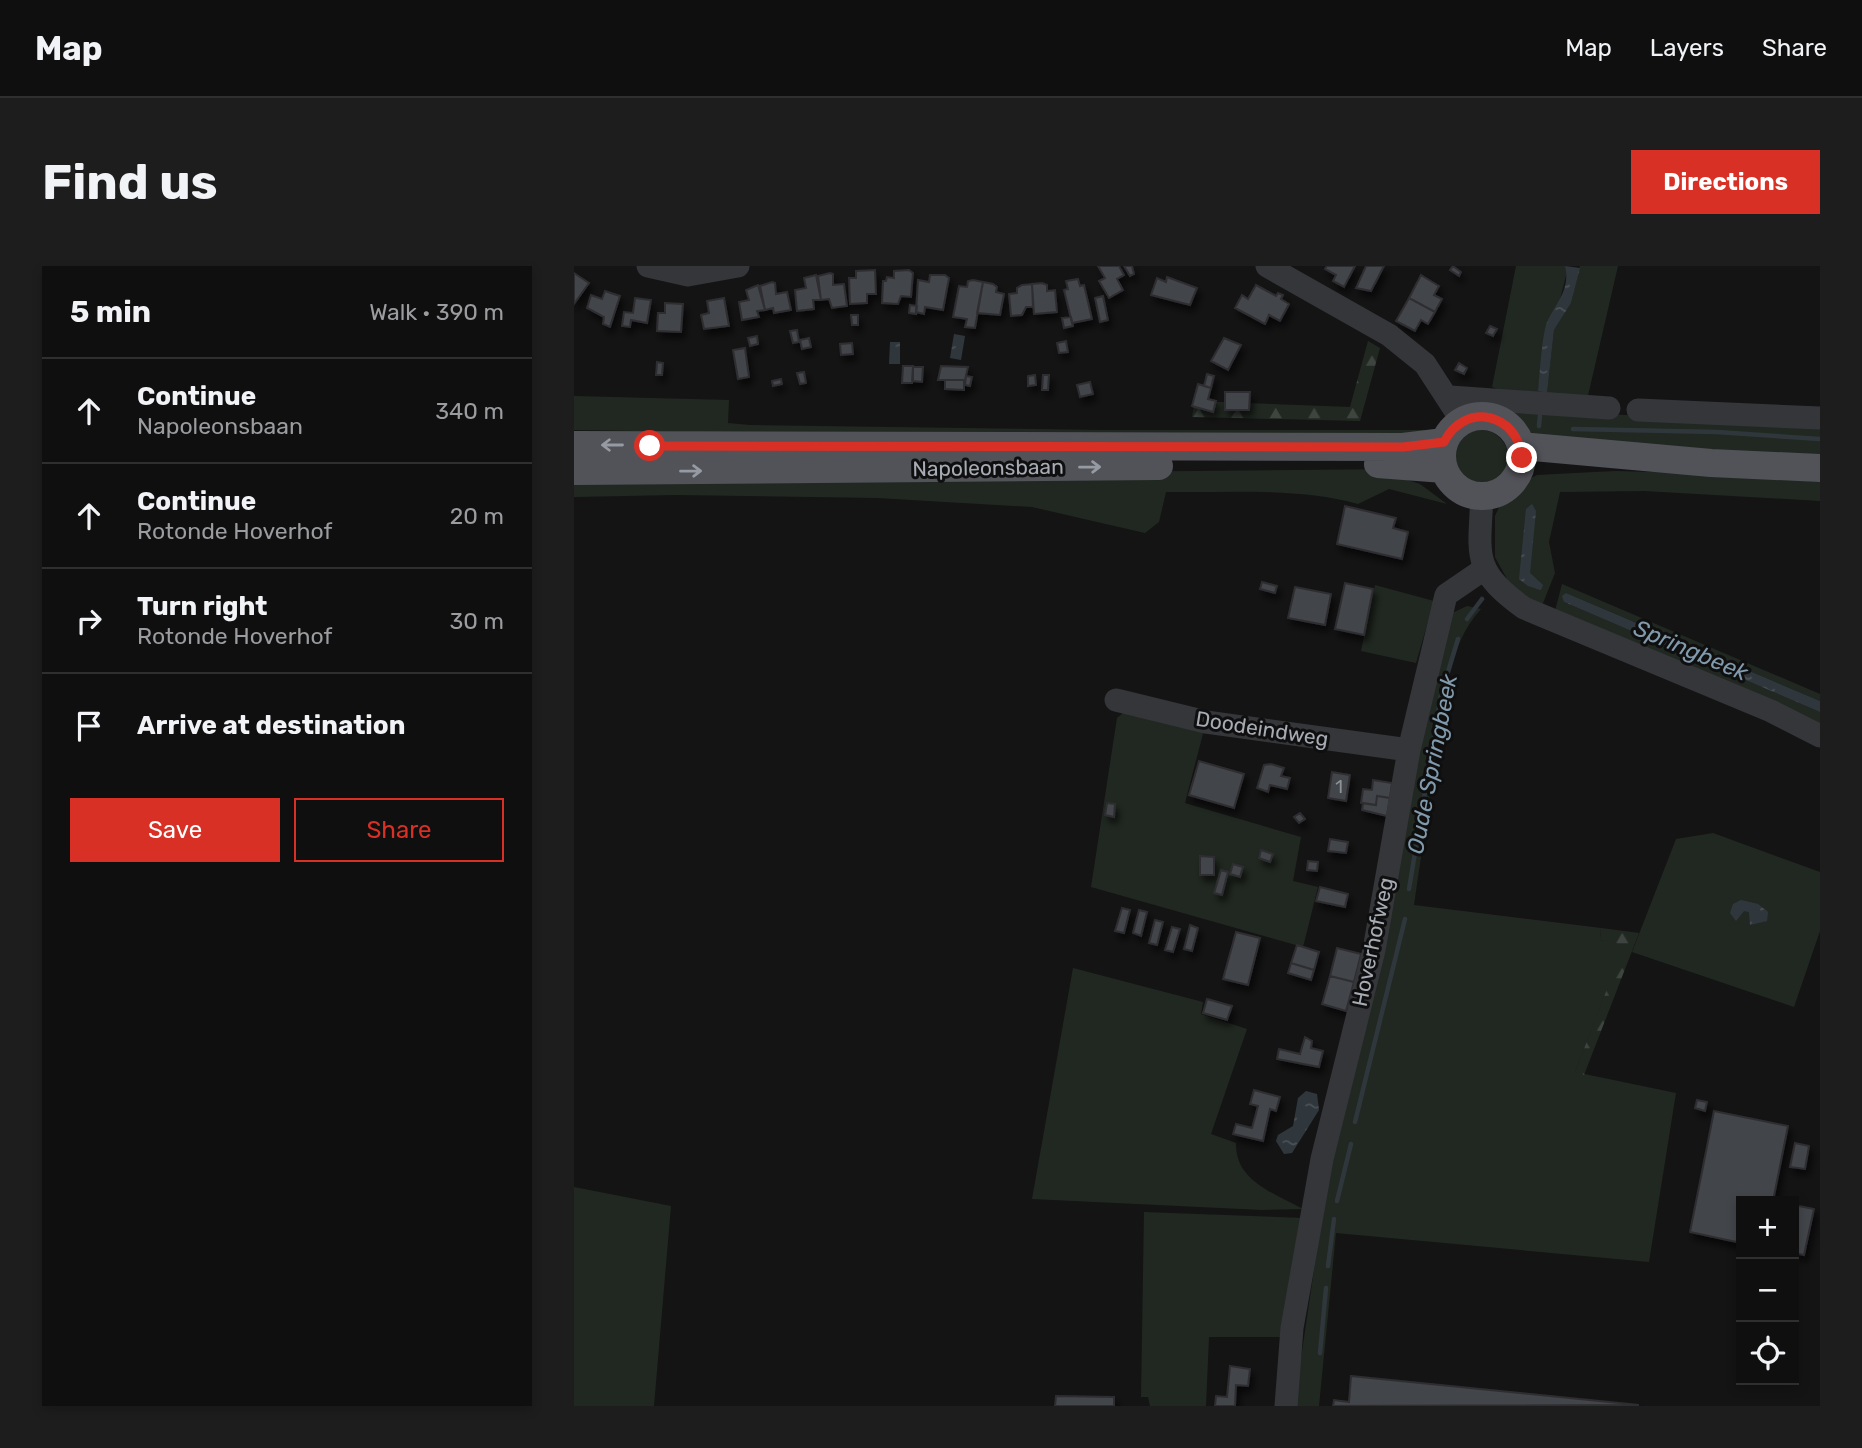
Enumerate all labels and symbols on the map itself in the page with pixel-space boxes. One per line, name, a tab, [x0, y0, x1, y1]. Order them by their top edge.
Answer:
route start	[634, 430, 665, 461]
one-way arrow	[601, 438, 624, 452]
route end	[1506, 442, 1537, 473]
street label: Napoleonsbaan	[912, 454, 1064, 481]
one-way arrow	[1078, 460, 1101, 474]
one-way arrow	[679, 464, 702, 478]
water label: Springbeek	[1630, 613, 1753, 687]
water label: Oude Springbeek	[1401, 670, 1463, 856]
street label: Doodeindweg	[1194, 706, 1330, 751]
house number: 1	[1335, 776, 1343, 798]
street label: Hoverhofweg	[1347, 875, 1398, 1009]

